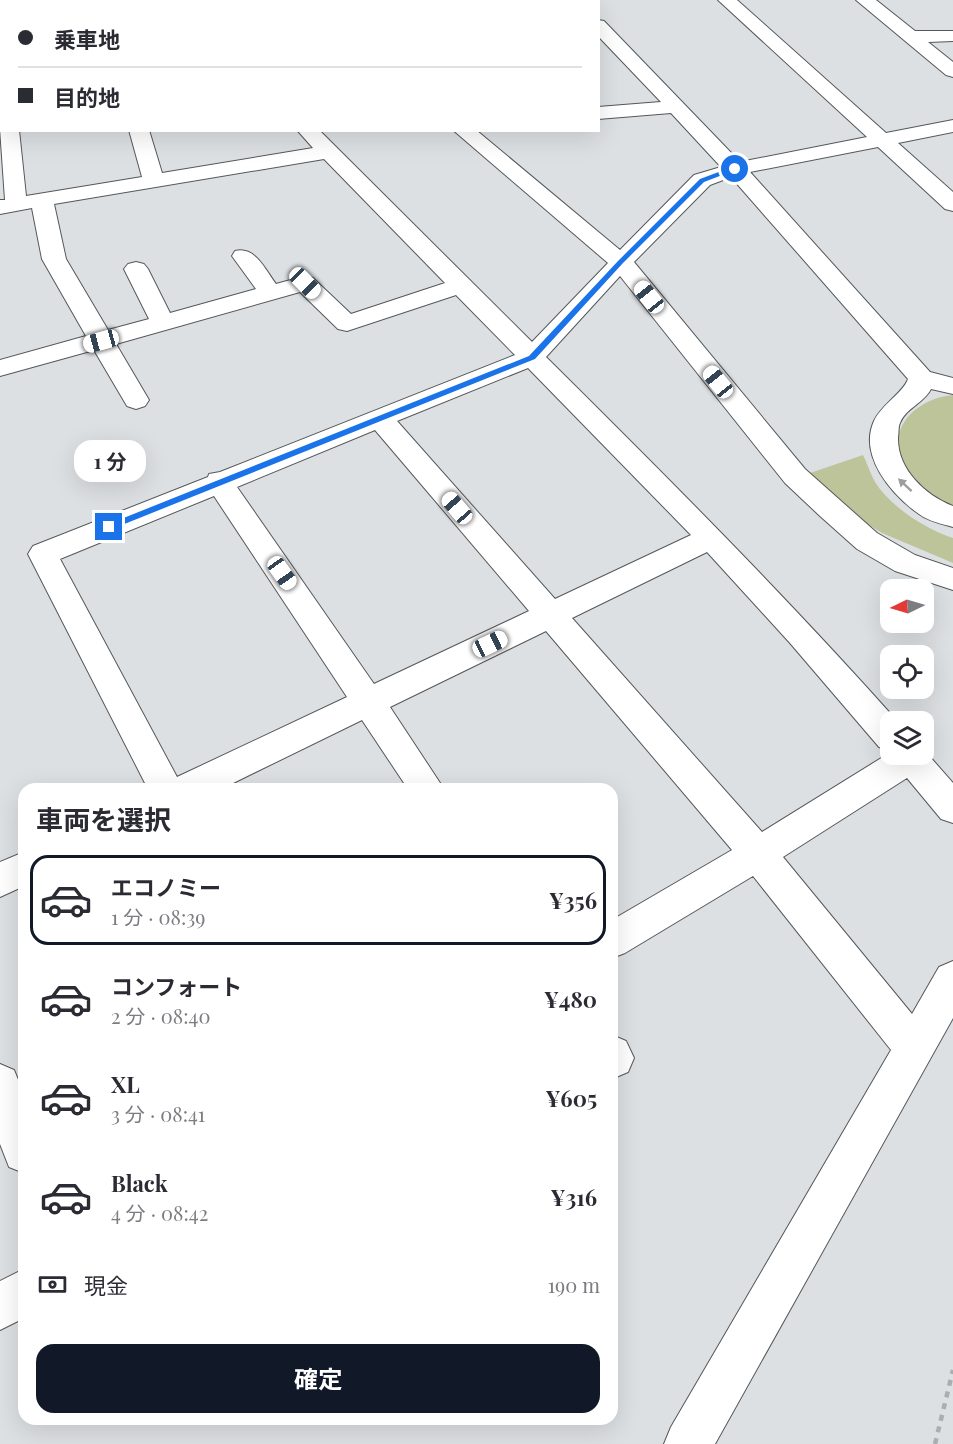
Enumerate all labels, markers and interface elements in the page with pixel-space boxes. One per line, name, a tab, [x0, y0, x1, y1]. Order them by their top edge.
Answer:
text: 乗車地	[54, 24, 120, 54]
text: 目的地	[54, 82, 120, 112]
route start	[721, 155, 748, 182]
car	[286, 264, 324, 302]
car	[631, 277, 667, 317]
car	[81, 328, 121, 354]
car	[700, 362, 736, 402]
callout: 1 分	[73, 440, 145, 482]
text: 1 分	[94, 447, 126, 474]
one-way arrow	[898, 479, 913, 492]
car	[438, 489, 476, 527]
route end	[95, 513, 122, 540]
car	[264, 553, 300, 593]
north arrow	[880, 579, 934, 633]
map controls	[880, 579, 934, 765]
car	[470, 628, 510, 660]
button: locate	[880, 645, 934, 699]
button: layers	[880, 711, 934, 765]
text: 車両を選択	[36, 801, 171, 837]
text: エコノミー	[111, 872, 221, 902]
icon: car	[39, 873, 93, 927]
text: ¥356	[549, 885, 597, 915]
text: 1 分 · 08:39	[111, 903, 206, 930]
text: コンフォート	[111, 971, 242, 1001]
icon: car	[39, 972, 93, 1026]
text: ¥480	[544, 984, 597, 1014]
text: 2 分 · 08:40	[111, 1002, 210, 1029]
text: XL	[111, 1069, 140, 1099]
icon: car	[39, 1071, 93, 1125]
text: ¥605	[545, 1083, 597, 1113]
text: 3 分 · 08:41	[111, 1100, 205, 1127]
text: Black	[111, 1168, 168, 1198]
icon: car	[39, 1170, 93, 1224]
text: ¥316	[551, 1182, 597, 1212]
text: 4 分 · 08:42	[111, 1199, 208, 1226]
icon: cash	[36, 1268, 69, 1301]
text: 現金	[84, 1270, 128, 1300]
text: 190 m	[548, 1271, 600, 1298]
button: 確定	[36, 1344, 600, 1413]

